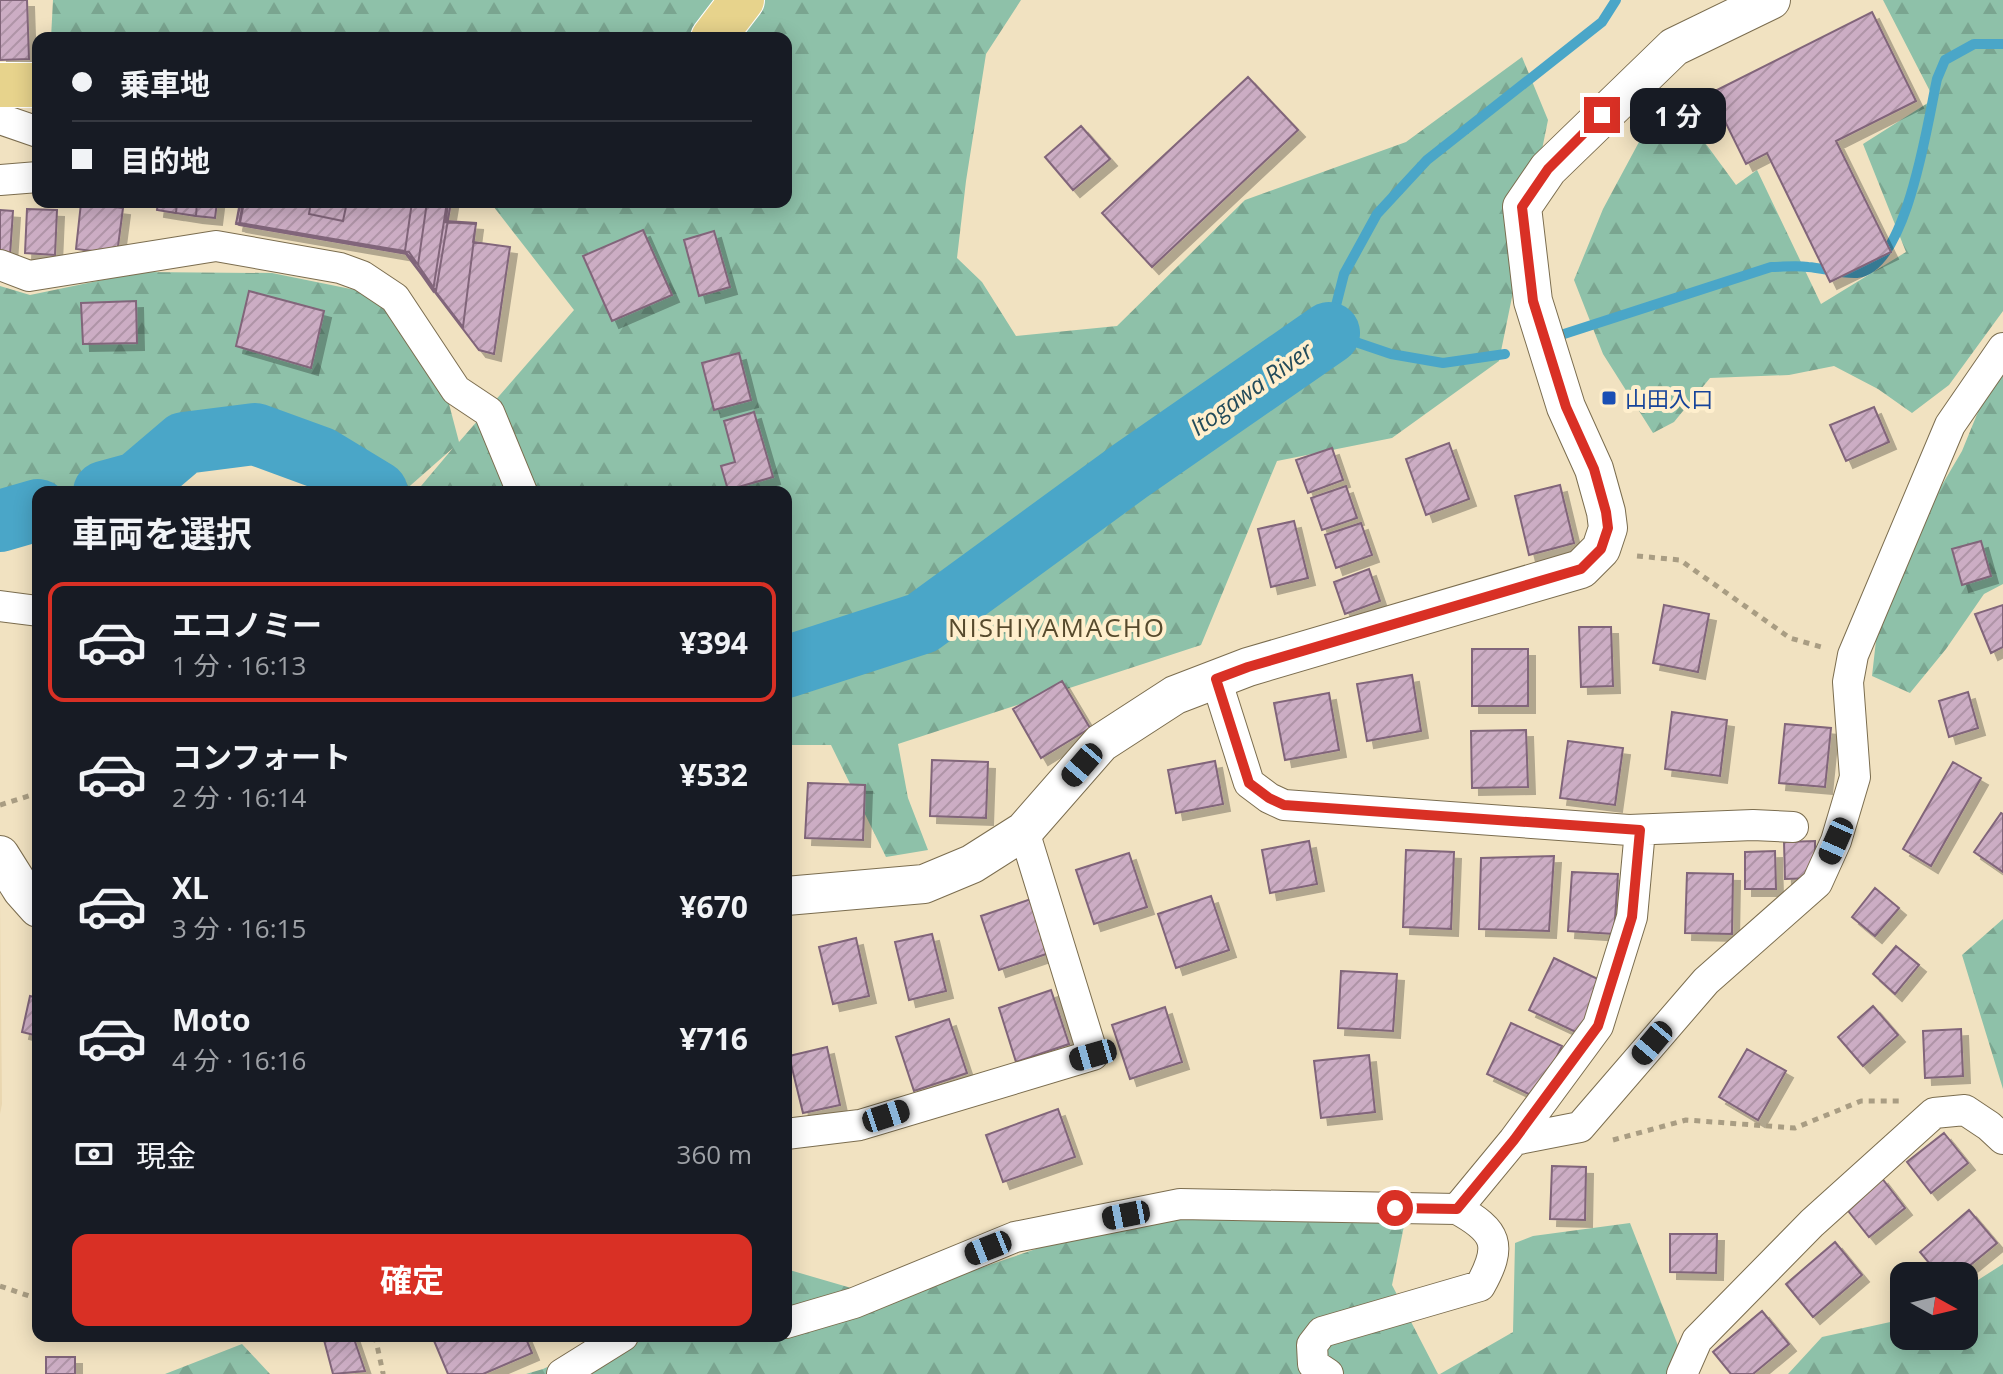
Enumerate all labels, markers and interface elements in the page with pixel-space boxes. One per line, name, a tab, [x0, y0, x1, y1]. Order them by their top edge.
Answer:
text: 乗車地	[120, 63, 210, 104]
callout: 1 分	[1630, 87, 1726, 143]
route end	[1584, 97, 1620, 133]
text: 1 分	[1654, 98, 1702, 134]
text: 目的地	[120, 140, 210, 181]
water label: Itogawa River	[1183, 333, 1320, 443]
place label: 山田入口	[1625, 383, 1713, 413]
marker: 山田入口	[1600, 389, 1618, 407]
text: 車両を選択	[72, 509, 252, 558]
text: エコノミー	[172, 604, 322, 645]
icon: car	[76, 606, 148, 678]
district label: NISHIYAMACHO	[948, 609, 1166, 645]
text: ¥394	[679, 622, 748, 663]
text: 1 分 · 16:13	[172, 647, 306, 683]
text: コンフォート	[172, 736, 351, 777]
icon: car	[76, 738, 148, 810]
car	[1057, 739, 1107, 791]
text: ¥532	[679, 754, 748, 795]
text: 2 分 · 16:14	[172, 779, 306, 815]
car	[1815, 814, 1857, 868]
text: XL	[172, 867, 209, 908]
icon: car	[76, 870, 148, 942]
text: ¥670	[679, 886, 748, 927]
text: 3 分 · 16:15	[172, 910, 306, 946]
text: Moto	[172, 999, 250, 1040]
icon: car	[76, 1002, 148, 1074]
car	[1627, 1017, 1677, 1069]
text: ¥716	[679, 1018, 748, 1059]
car	[1067, 1037, 1119, 1073]
text: 4 分 · 16:16	[172, 1042, 306, 1078]
car	[859, 1097, 913, 1135]
icon: cash	[72, 1132, 116, 1176]
text: 現金	[136, 1135, 196, 1176]
text: 360 m	[677, 1136, 752, 1172]
route start	[1377, 1190, 1413, 1226]
car	[1100, 1199, 1152, 1231]
car	[961, 1228, 1015, 1268]
button: 確定	[72, 1234, 752, 1326]
north arrow	[1890, 1262, 1978, 1350]
map controls	[1890, 1262, 1978, 1350]

